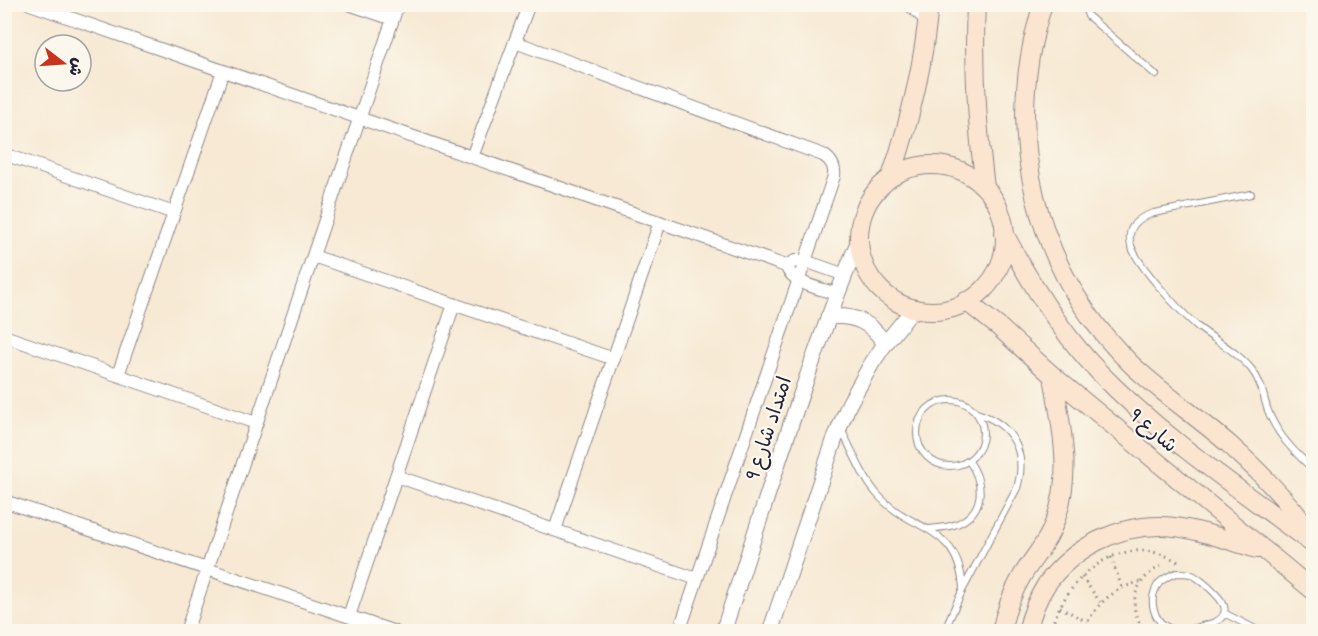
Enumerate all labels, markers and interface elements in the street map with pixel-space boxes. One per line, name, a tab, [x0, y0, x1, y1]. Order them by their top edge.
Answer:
north arrow	[33, 33, 93, 93]
text: ش	[64, 56, 90, 79]
street label: امتداد شارع 9	[738, 373, 798, 483]
street label: شارع 9	[1124, 402, 1184, 458]

